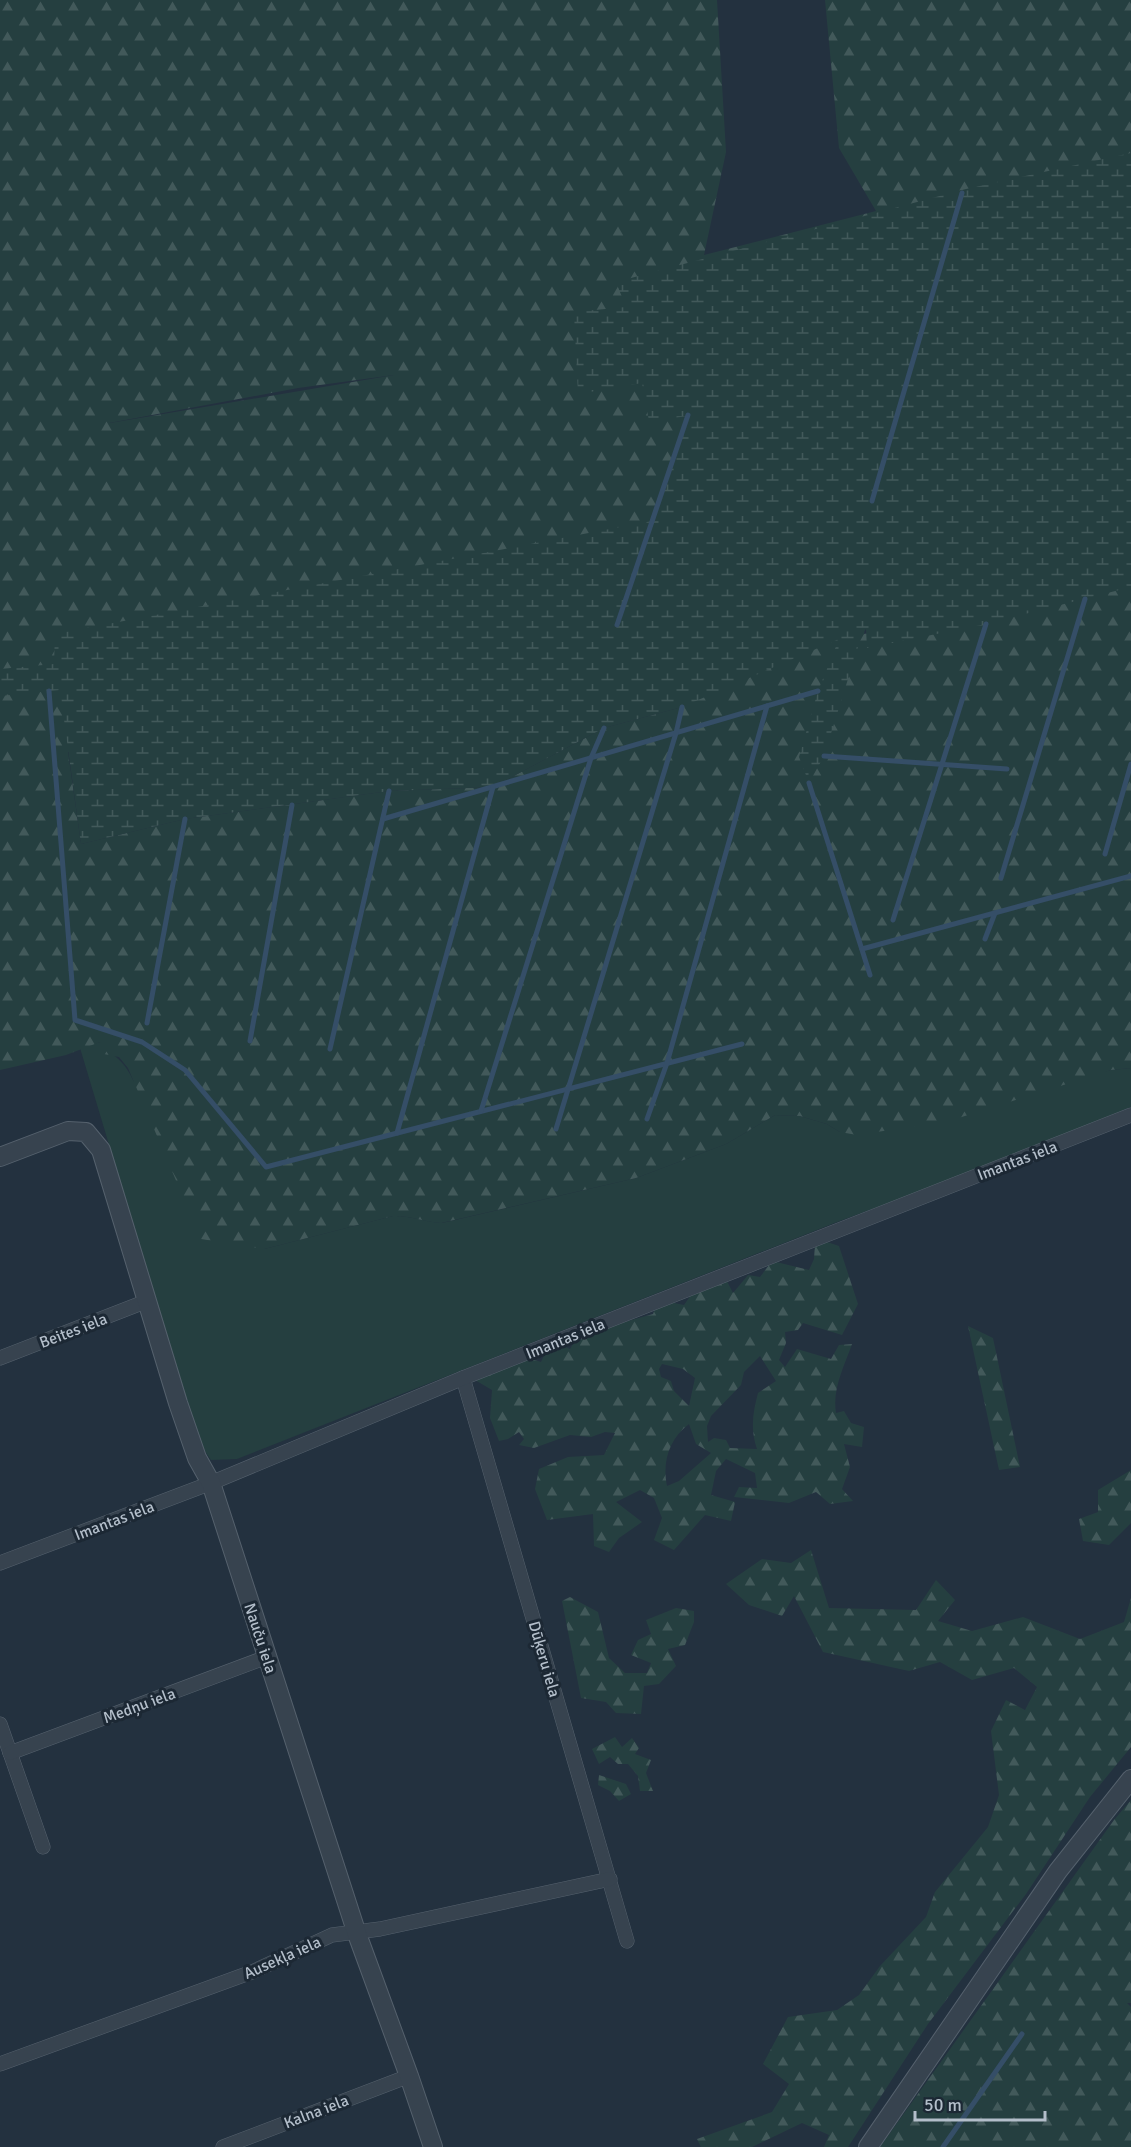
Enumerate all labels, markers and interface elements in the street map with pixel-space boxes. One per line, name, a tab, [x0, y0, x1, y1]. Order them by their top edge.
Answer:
street label: Imantas iela	[975, 1137, 1060, 1185]
street label: Beites iela	[37, 1309, 110, 1353]
street label: Imantas iela	[523, 1314, 608, 1364]
street label: Imantas iela	[72, 1497, 157, 1545]
street label: Nauču iela	[239, 1601, 281, 1676]
street label: Dūķeru iela	[524, 1619, 564, 1700]
street label: Medņu iela	[100, 1684, 178, 1728]
street label: Ausekļa iela	[241, 1932, 324, 1984]
scale bar	[915, 2084, 1046, 2122]
street label: Kalna iela	[281, 2090, 352, 2133]
text: 50 m	[924, 2094, 962, 2116]

